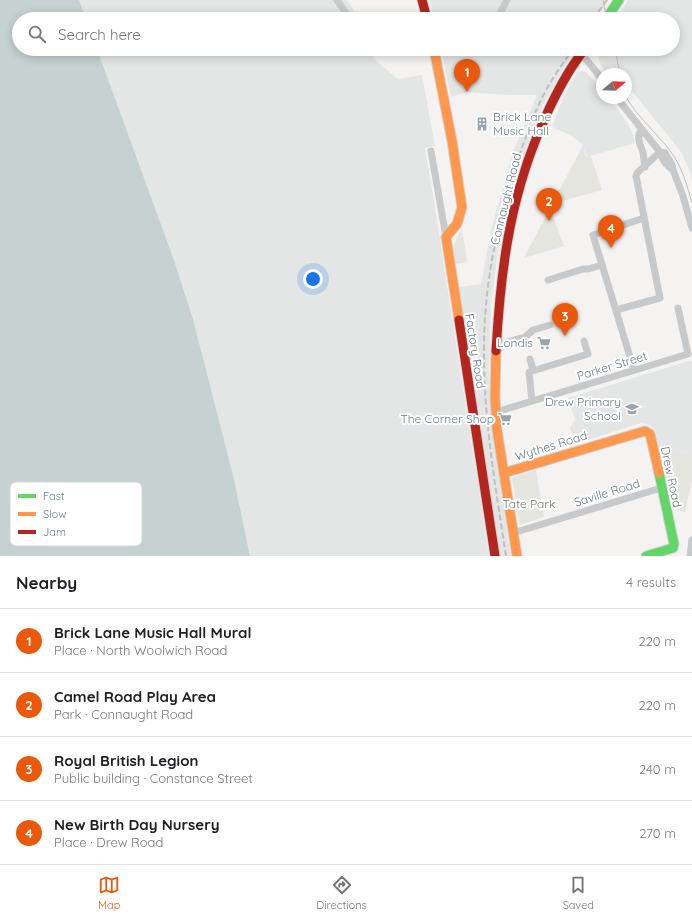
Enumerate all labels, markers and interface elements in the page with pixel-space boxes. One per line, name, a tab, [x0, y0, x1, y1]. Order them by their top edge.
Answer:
search box	[12, 12, 680, 56]
icon: search	[26, 23, 48, 45]
text: Search here	[58, 25, 141, 44]
pin: 1	[454, 59, 480, 92]
north arrow	[596, 68, 632, 104]
place label: Brick Lane Music Hall	[493, 109, 552, 138]
building icon: Brick Lane Music Hall	[474, 116, 490, 132]
street label: Connaught Road	[487, 151, 524, 246]
pin: 2	[536, 188, 562, 221]
pin: 4	[598, 215, 624, 248]
your location	[303, 269, 323, 289]
pin: 3	[552, 303, 578, 336]
street label: Factory Road	[462, 312, 489, 390]
place label: Londis	[497, 335, 533, 350]
supermarket icon: Londis	[536, 335, 552, 351]
street label: Parker Street	[575, 348, 649, 383]
place label: Drew Primary School	[545, 394, 621, 423]
school or university icon: Drew Primary School	[624, 401, 640, 417]
place label: The Corner Shop	[400, 411, 494, 426]
supermarket icon: The Corner Shop	[497, 411, 513, 427]
street label: Wythes Road	[513, 427, 589, 464]
street label: Drew Road	[658, 445, 685, 509]
street label: Saville Road	[572, 475, 642, 510]
legend	[10, 482, 142, 546]
text: Fast	[43, 489, 65, 503]
park label: Tate Park	[503, 496, 555, 511]
text: Slow	[43, 507, 67, 521]
text: Jam	[43, 525, 66, 539]
text: Nearby	[16, 572, 77, 593]
text: 4 results	[626, 574, 676, 590]
text: Brick Lane Music Hall Mural	[54, 623, 252, 642]
text: 1	[26, 633, 32, 649]
text: 220 m	[638, 633, 676, 649]
text: Place · North Woolwich Road	[54, 642, 227, 658]
text: Camel Road Play Area	[54, 687, 216, 706]
text: 2	[25, 697, 33, 713]
text: 220 m	[638, 697, 676, 713]
text: Park · Connaught Road	[54, 706, 193, 722]
text: Royal British Legion	[54, 751, 198, 770]
text: 3	[26, 761, 32, 777]
text: 240 m	[639, 761, 676, 777]
text: Public building · Constance Street	[54, 770, 253, 786]
text: New Birth Day Nursery	[54, 815, 219, 834]
text: 4	[25, 825, 33, 841]
text: 270 m	[639, 825, 676, 841]
text: Place · Drew Road	[54, 834, 163, 850]
tab: Map	[98, 874, 120, 912]
tab: Directions	[316, 874, 367, 912]
tab: Saved	[563, 874, 594, 912]

